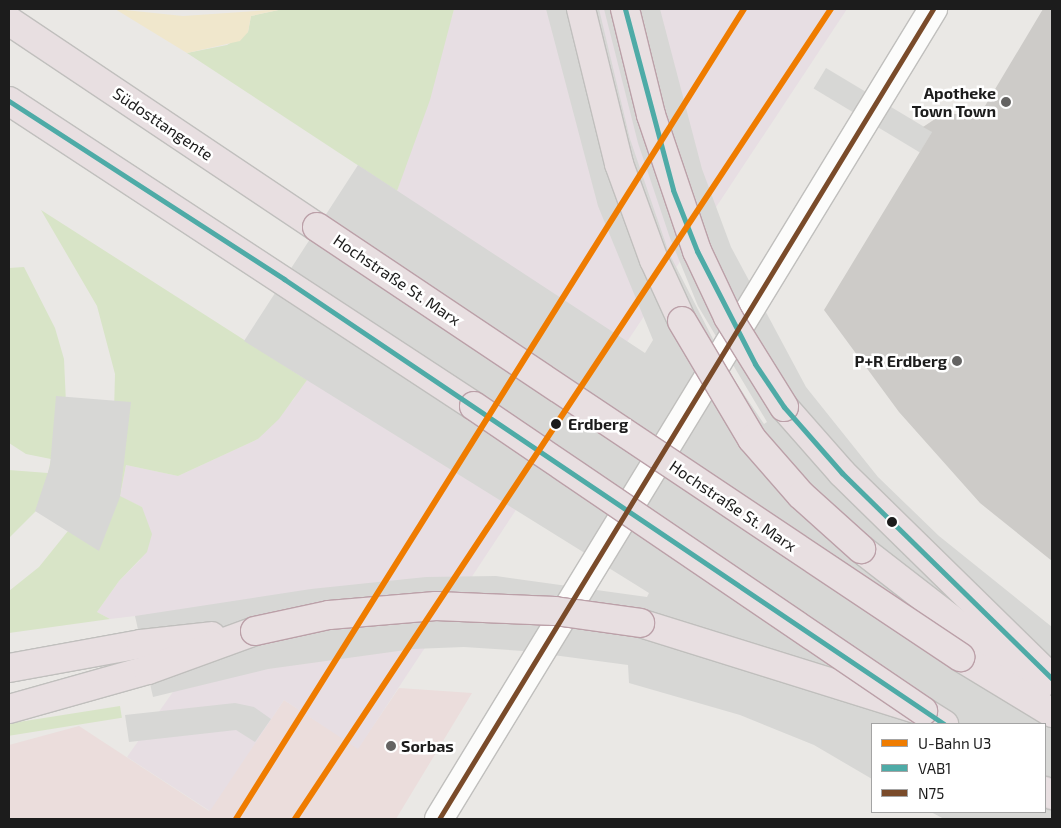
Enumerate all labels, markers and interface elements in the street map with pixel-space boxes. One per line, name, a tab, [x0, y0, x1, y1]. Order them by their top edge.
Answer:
place label: Apotheke Town Town	[911, 83, 996, 121]
street label: Südosttangente	[109, 84, 217, 164]
marker: Apotheke Town Town	[1000, 96, 1012, 108]
street label: Hochstraße St. Marx	[330, 230, 464, 330]
place label: P+R Erdberg	[855, 351, 947, 371]
marker: P+R Erdberg	[951, 355, 963, 367]
place label: Erdberg	[568, 414, 628, 434]
marker: Erdberg	[548, 416, 564, 432]
street label: Hochstraße St. Marx	[666, 456, 800, 556]
unlabelled marker	[887, 517, 897, 527]
legend	[871, 723, 1046, 813]
text: U-Bahn U3	[918, 734, 991, 752]
place label: Sorbas	[401, 736, 454, 756]
marker: Sorbas	[385, 740, 397, 752]
text: VAB1	[918, 759, 951, 777]
text: N75	[918, 784, 944, 802]

